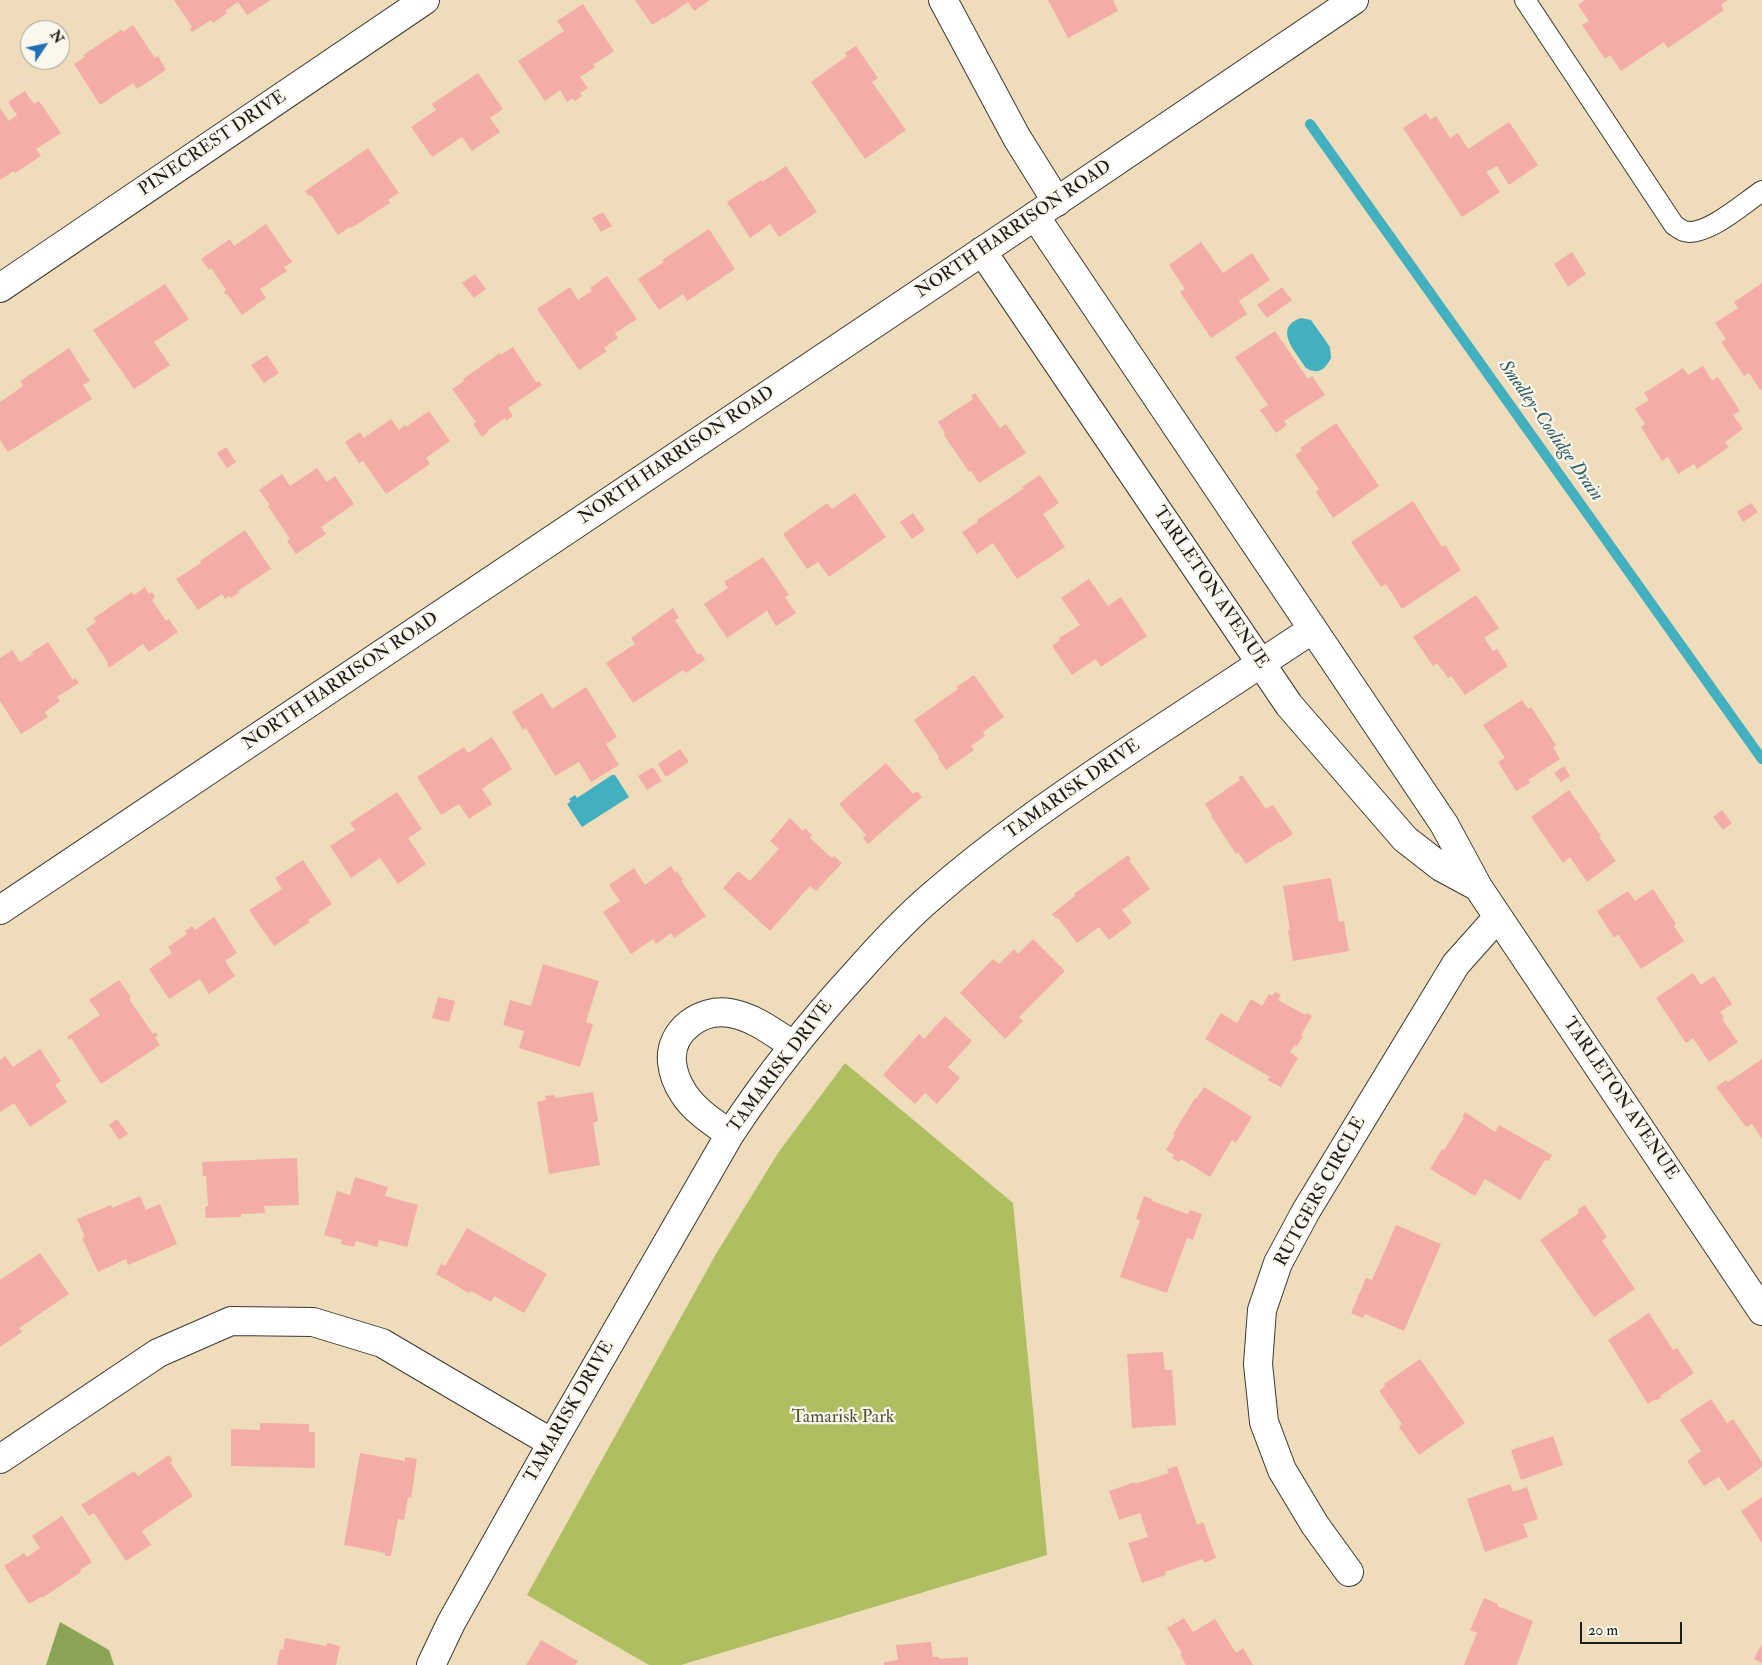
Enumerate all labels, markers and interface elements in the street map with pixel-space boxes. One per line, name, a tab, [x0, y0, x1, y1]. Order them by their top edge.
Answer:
north arrow	[20, 20, 70, 70]
text: N	[46, 27, 68, 47]
street label: PINECREST DRIVE	[135, 87, 291, 201]
street label: NORTH HARRISON ROAD	[912, 156, 1116, 304]
water label: Smedley-Coolidge Drain	[1493, 356, 1607, 506]
street label: NORTH HARRISON ROAD	[575, 382, 779, 530]
street label: TARLETON AVENUE	[1148, 503, 1272, 673]
street label: NORTH HARRISON ROAD	[239, 608, 443, 756]
street label: TAMARISK DRIVE	[1001, 735, 1145, 845]
street label: TAMARISK DRIVE	[724, 997, 838, 1137]
street label: TARLETON AVENUE	[1558, 1014, 1682, 1184]
street label: RUTGERS CIRCLE	[1271, 1113, 1371, 1271]
street label: TAMARISK DRIVE	[521, 1337, 619, 1487]
park label: Tamarisk Park	[792, 1407, 894, 1429]
scale bar	[1582, 1612, 1684, 1644]
text: 20 m	[1588, 1621, 1618, 1640]

